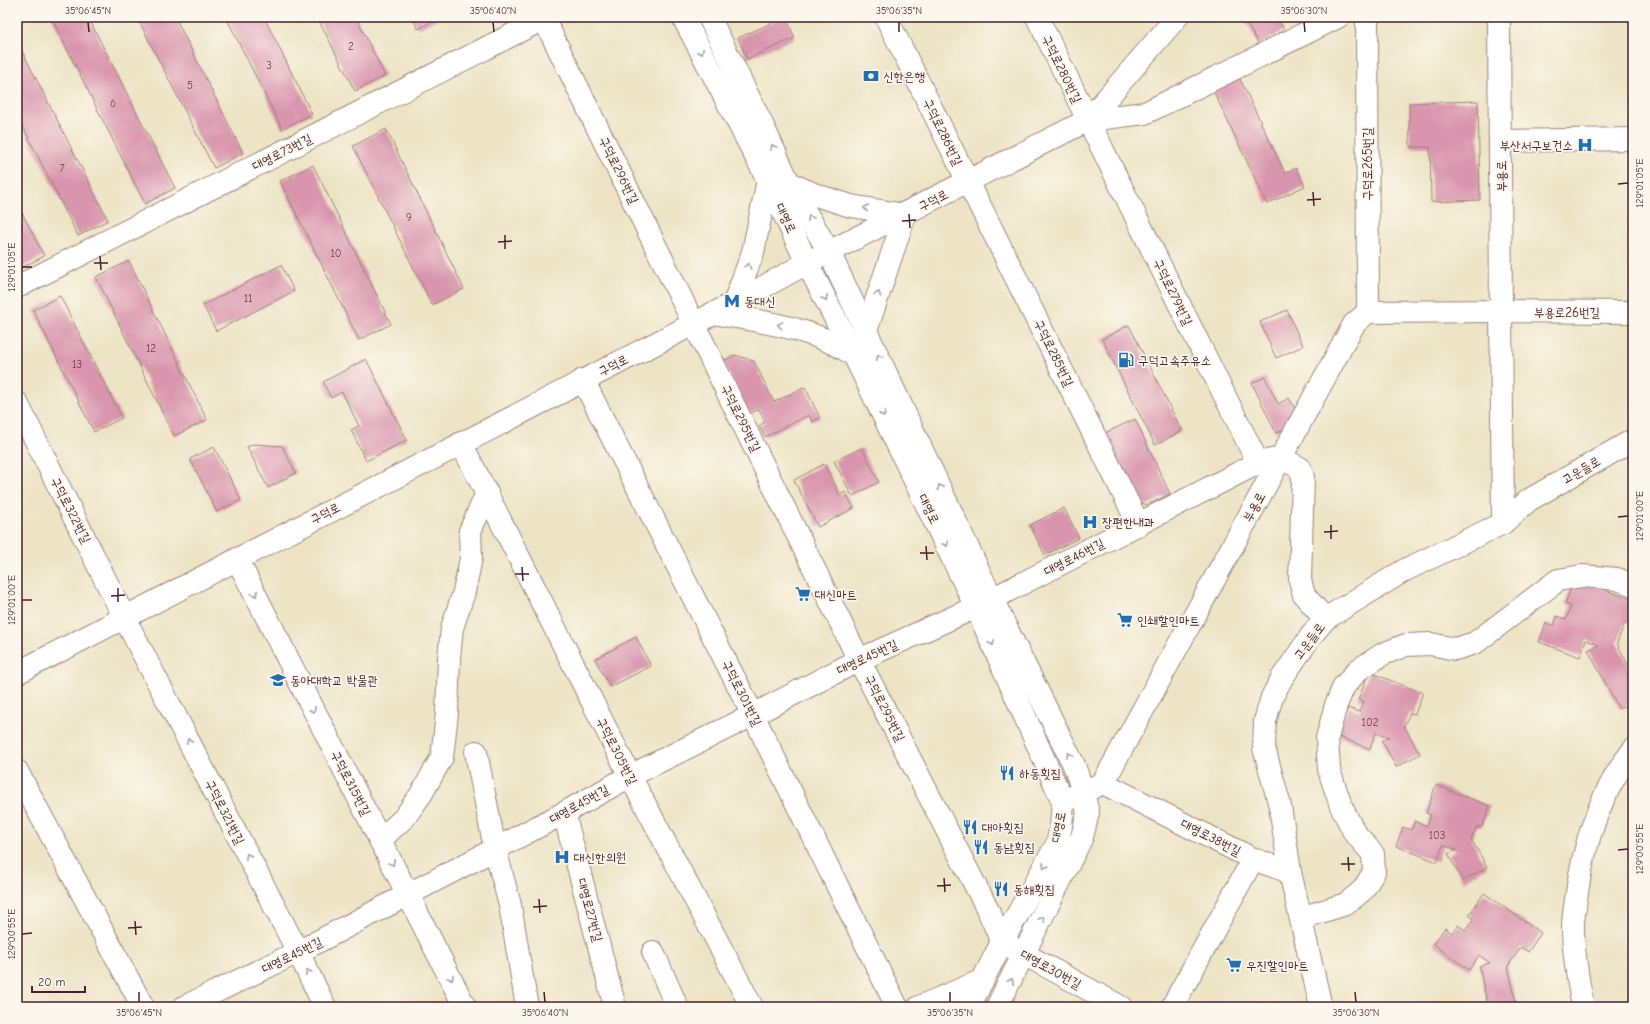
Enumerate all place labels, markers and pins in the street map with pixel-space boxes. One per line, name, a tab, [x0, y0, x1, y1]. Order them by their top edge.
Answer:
bank icon: 신한은행	[862, 67, 880, 85]
place label: 신한은행	[883, 69, 925, 84]
hospital icon: 부산서구보건소	[1576, 136, 1594, 154]
place label: 부산서구보건소	[1500, 138, 1573, 153]
metro station icon: 동대신	[723, 292, 741, 310]
place label: 동대신	[744, 294, 775, 309]
fuel station icon: 구덕고속주유소	[1117, 351, 1135, 369]
place label: 구덕고속주유소	[1138, 353, 1211, 368]
hospital icon: 장편한내과	[1081, 513, 1099, 531]
place label: 장편한내과	[1102, 515, 1154, 530]
supermarket icon: 대신마트	[794, 585, 812, 603]
place label: 대신마트	[815, 587, 857, 602]
supermarket icon: 인쇄할인마트	[1116, 611, 1134, 629]
place label: 인쇄할인마트	[1137, 613, 1200, 628]
school or university icon: 동아대학교 박물관	[269, 671, 287, 689]
place label: 동아대학교 박물관	[290, 673, 378, 688]
restaurant icon: 하동횟집	[998, 764, 1016, 782]
place label: 하동횟집	[1019, 766, 1061, 781]
restaurant icon: 대아횟집	[961, 818, 979, 836]
place label: 대아횟집	[982, 820, 1024, 835]
restaurant icon: 동남횟집	[972, 838, 990, 856]
place label: 동남횟집	[993, 840, 1035, 855]
hospital icon: 대신한의원	[553, 848, 571, 866]
place label: 대신한의원	[574, 850, 626, 865]
restaurant icon: 동해횟집	[992, 880, 1010, 898]
place label: 동해횟집	[1013, 882, 1055, 897]
supermarket icon: 우진할인마트	[1225, 956, 1243, 974]
place label: 우진할인마트	[1246, 958, 1309, 973]

